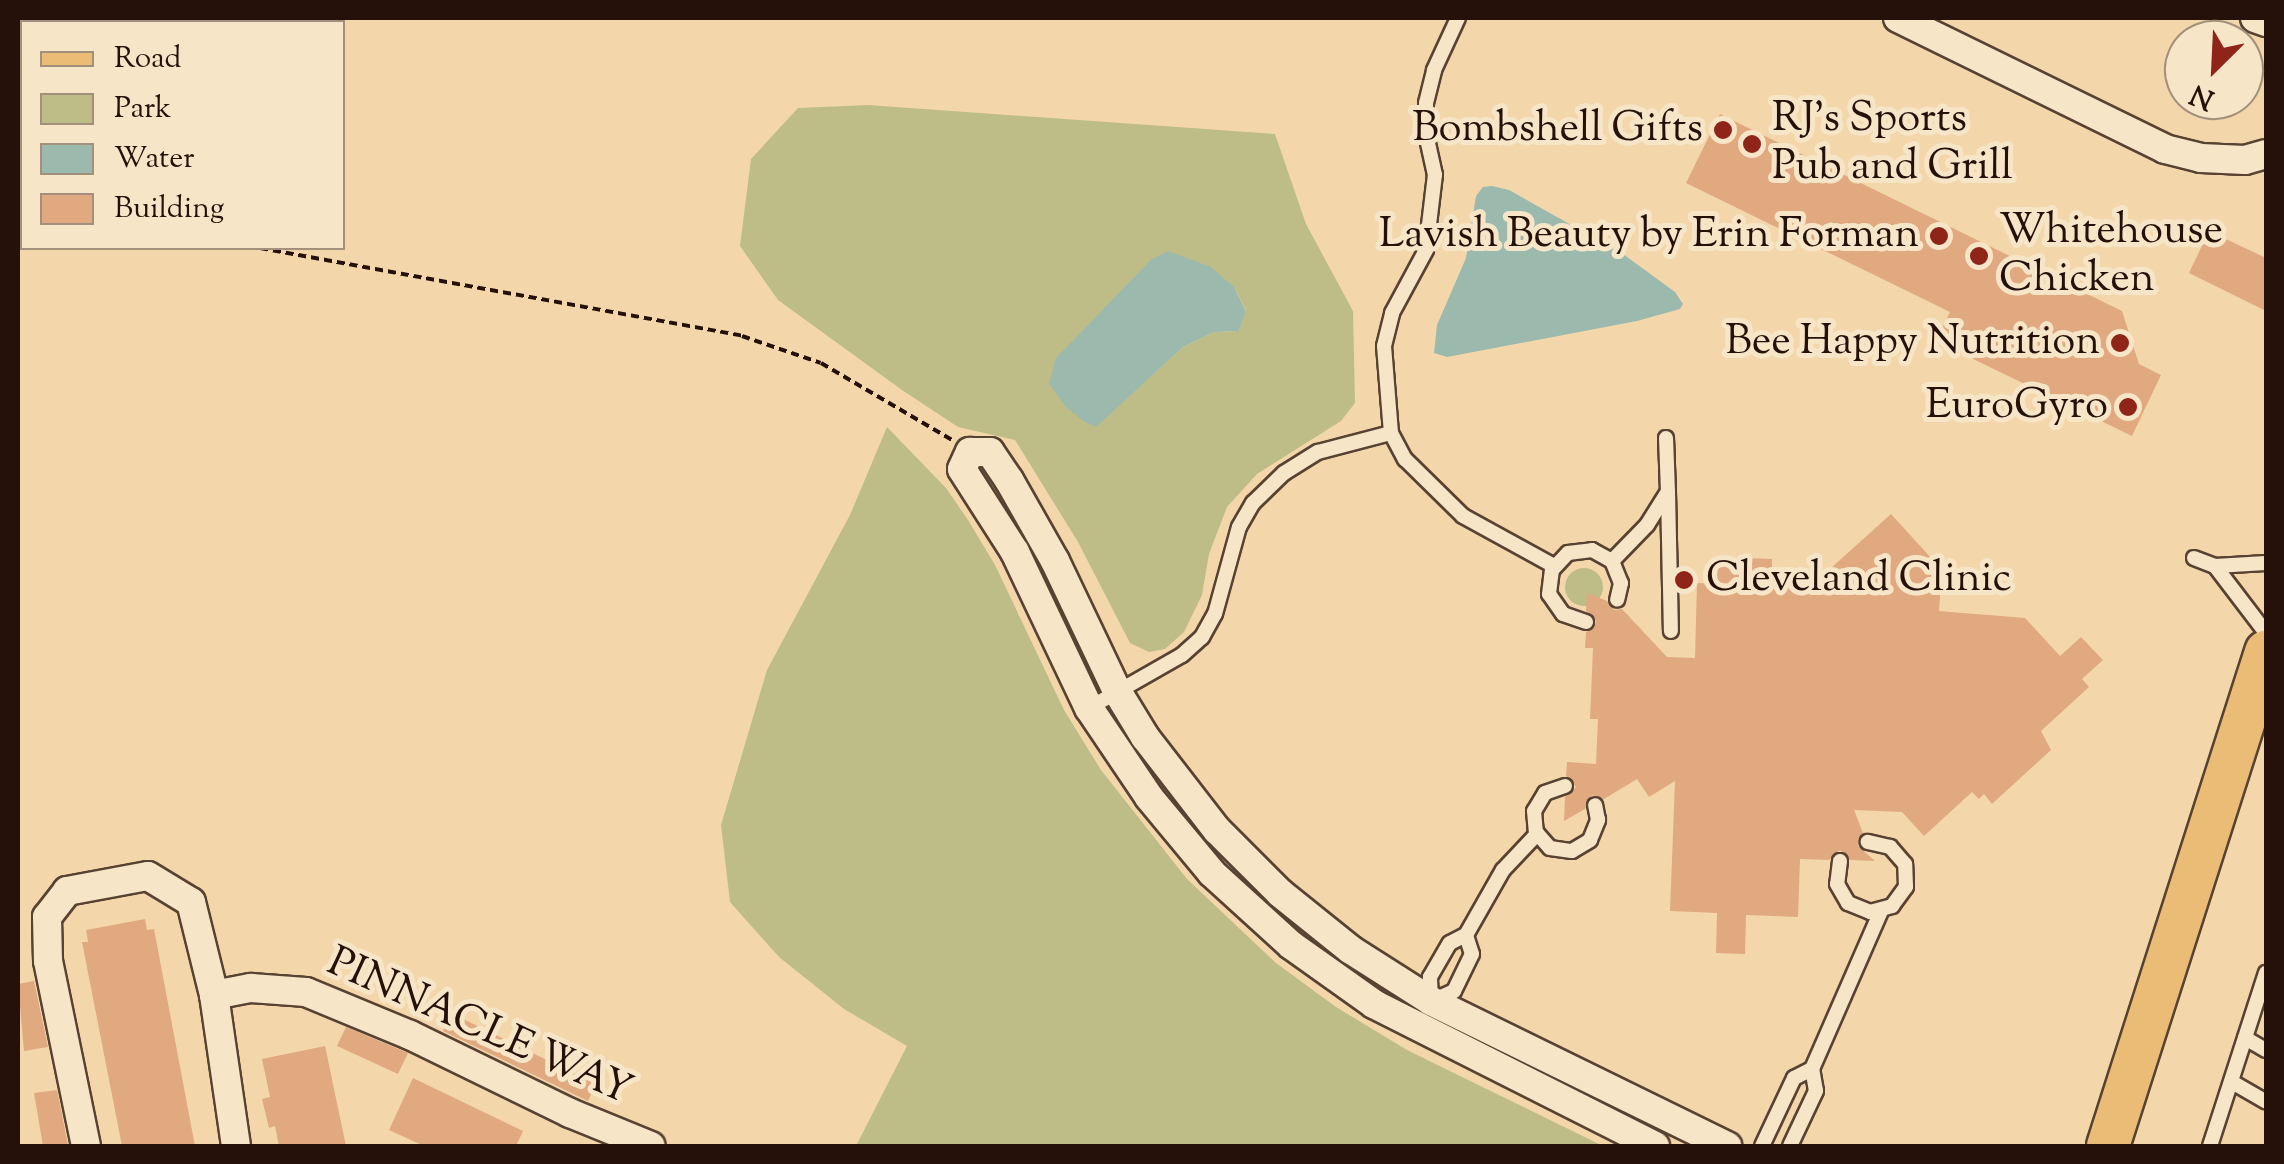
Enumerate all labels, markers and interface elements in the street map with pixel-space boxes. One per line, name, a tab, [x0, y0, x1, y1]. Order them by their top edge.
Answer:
legend	[20, 20, 345, 250]
north arrow	[2164, 20, 2264, 120]
text: Road	[114, 38, 181, 81]
text: N	[2184, 73, 2221, 118]
text: Park	[114, 88, 171, 131]
place label: RJ's Sports Pub and Grill	[1772, 95, 2013, 194]
place label: Bombshell Gifts	[1412, 105, 1703, 155]
marker: Bombshell Gifts	[1712, 119, 1734, 141]
marker: RJ's Sports Pub and Grill	[1741, 133, 1763, 155]
text: Water	[114, 138, 195, 181]
text: Building	[114, 188, 224, 231]
place label: Whitehouse Chicken	[1999, 207, 2223, 306]
place label: Lavish Beauty by Erin Forman	[1379, 211, 1919, 261]
marker: Lavish Beauty by Erin Forman	[1928, 225, 1950, 247]
marker: Whitehouse Chicken	[1968, 245, 1990, 267]
place label: Bee Happy Nutrition	[1725, 318, 2100, 368]
marker: Bee Happy Nutrition	[2109, 332, 2131, 354]
place label: EuroGyro	[1926, 382, 2108, 432]
marker: EuroGyro	[2117, 396, 2139, 418]
place label: Cleveland Clinic	[1706, 555, 2011, 605]
marker: Cleveland Clinic	[1671, 567, 1697, 593]
street label: PINNACLE WAY	[319, 938, 639, 1118]

